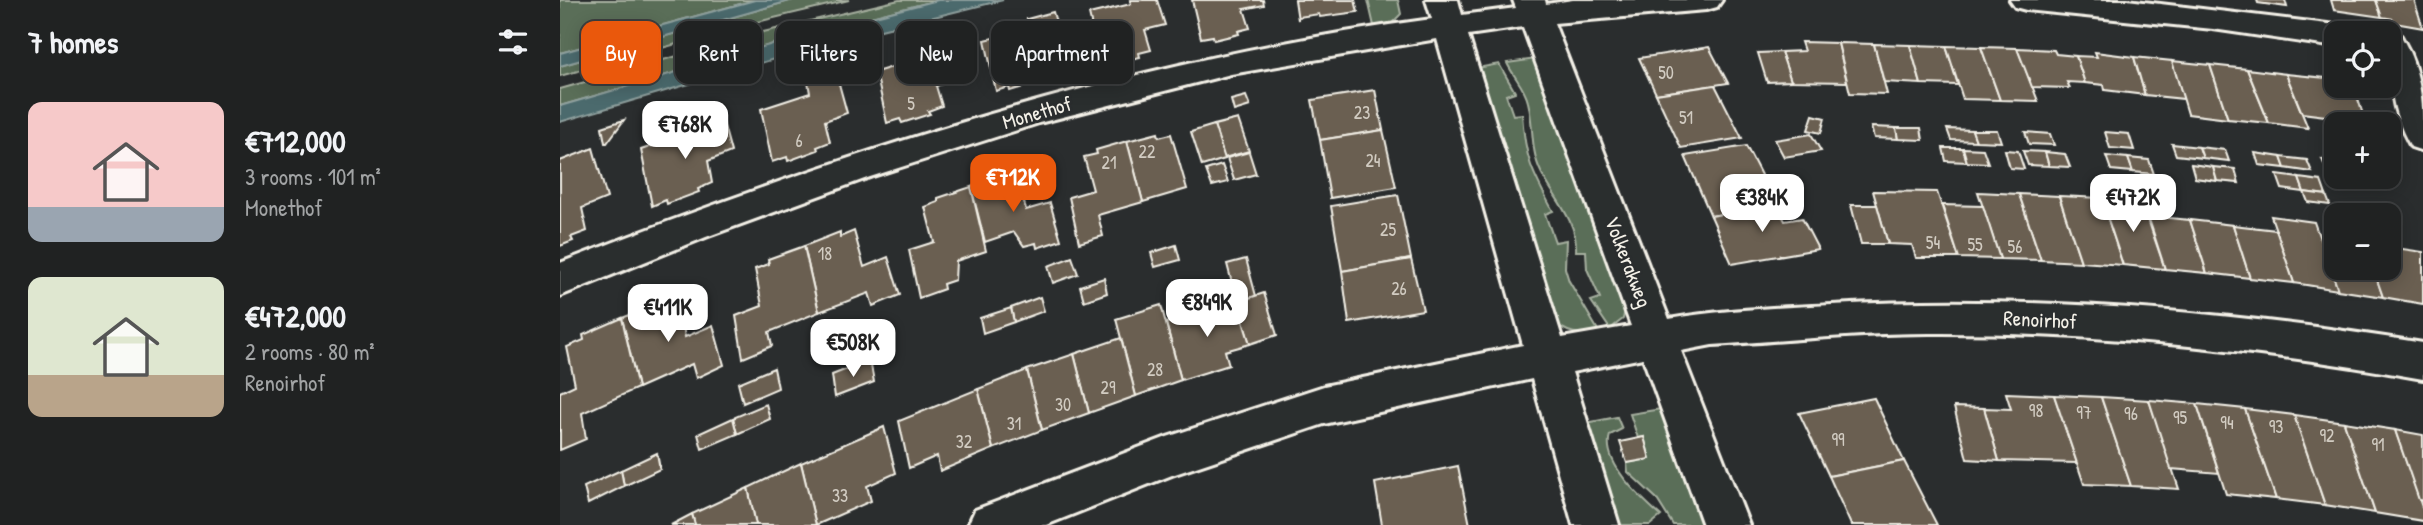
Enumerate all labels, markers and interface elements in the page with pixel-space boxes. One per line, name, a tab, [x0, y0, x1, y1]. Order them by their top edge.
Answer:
chip: Buy	[581, 21, 661, 84]
chip: Rent	[675, 21, 762, 84]
chip: Filters	[776, 21, 882, 84]
chip: New	[896, 21, 977, 84]
chip: Apartment	[991, 21, 1133, 84]
map controls	[2324, 21, 2401, 280]
button: locate	[2324, 21, 2401, 98]
text: 7 homes	[28, 22, 118, 62]
icon: filters	[494, 23, 532, 61]
house number: 50	[1658, 60, 1674, 85]
street label: Monethof	[999, 89, 1075, 136]
house number: 5	[907, 91, 915, 116]
house number: 23	[1354, 100, 1370, 125]
pin: €768K	[636, 102, 734, 161]
house number: 51	[1679, 105, 1693, 130]
text: €768K	[658, 108, 712, 139]
button: +	[2324, 112, 2401, 189]
text: €712,000	[245, 121, 346, 161]
house number: 6	[795, 128, 803, 153]
icon: home	[84, 130, 168, 214]
house number: 22	[1139, 139, 1156, 164]
house number: 24	[1365, 148, 1381, 173]
house number: 21	[1102, 150, 1116, 175]
pin: €712K	[964, 154, 1062, 214]
text: 3 rooms · 101 m²	[245, 161, 381, 192]
text: €712K	[986, 161, 1040, 192]
pin: €384K	[1713, 174, 1811, 234]
pin: €472K	[2084, 174, 2182, 234]
text: €384K	[1736, 181, 1788, 212]
text: €472K	[2106, 181, 2160, 212]
text: Monethof	[245, 192, 323, 223]
button: −	[2324, 203, 2401, 280]
street label: Volkerakweg	[1598, 212, 1659, 312]
house number: 25	[1380, 217, 1396, 242]
house number: 54	[1926, 230, 1940, 255]
house number: 55	[1967, 232, 1983, 257]
house number: 56	[2008, 234, 2022, 259]
house number: 18	[818, 241, 832, 266]
house number: 26	[1391, 276, 1407, 301]
pin: €849K	[1158, 280, 1256, 339]
pin: €411K	[619, 284, 717, 344]
text: €849K	[1182, 286, 1232, 317]
text: €411K	[644, 291, 692, 322]
text: €472,000	[245, 296, 346, 336]
street label: Renoirhof	[2003, 303, 2078, 336]
icon: home	[84, 305, 168, 389]
pin: €508K	[804, 320, 902, 379]
text: €508K	[826, 326, 880, 357]
text: 2 rooms · 80 m²	[245, 336, 375, 367]
house number: 28	[1147, 357, 1163, 382]
text: Renoirhof	[245, 367, 325, 398]
house number: 29	[1100, 375, 1116, 400]
house number: 30	[1055, 392, 1071, 417]
house number: 98	[2029, 398, 2043, 423]
house number: 97	[2076, 400, 2092, 425]
house number: 96	[2124, 401, 2138, 426]
house number: 95	[2173, 405, 2187, 430]
house number: 94	[2220, 410, 2234, 435]
house number: 31	[1007, 411, 1021, 436]
house number: 93	[2269, 414, 2283, 439]
house number: 92	[2319, 423, 2335, 448]
house number: 99	[1831, 427, 1845, 452]
house number: 32	[956, 429, 973, 454]
house number: 91	[2371, 432, 2385, 457]
house number: 33	[832, 483, 848, 508]

